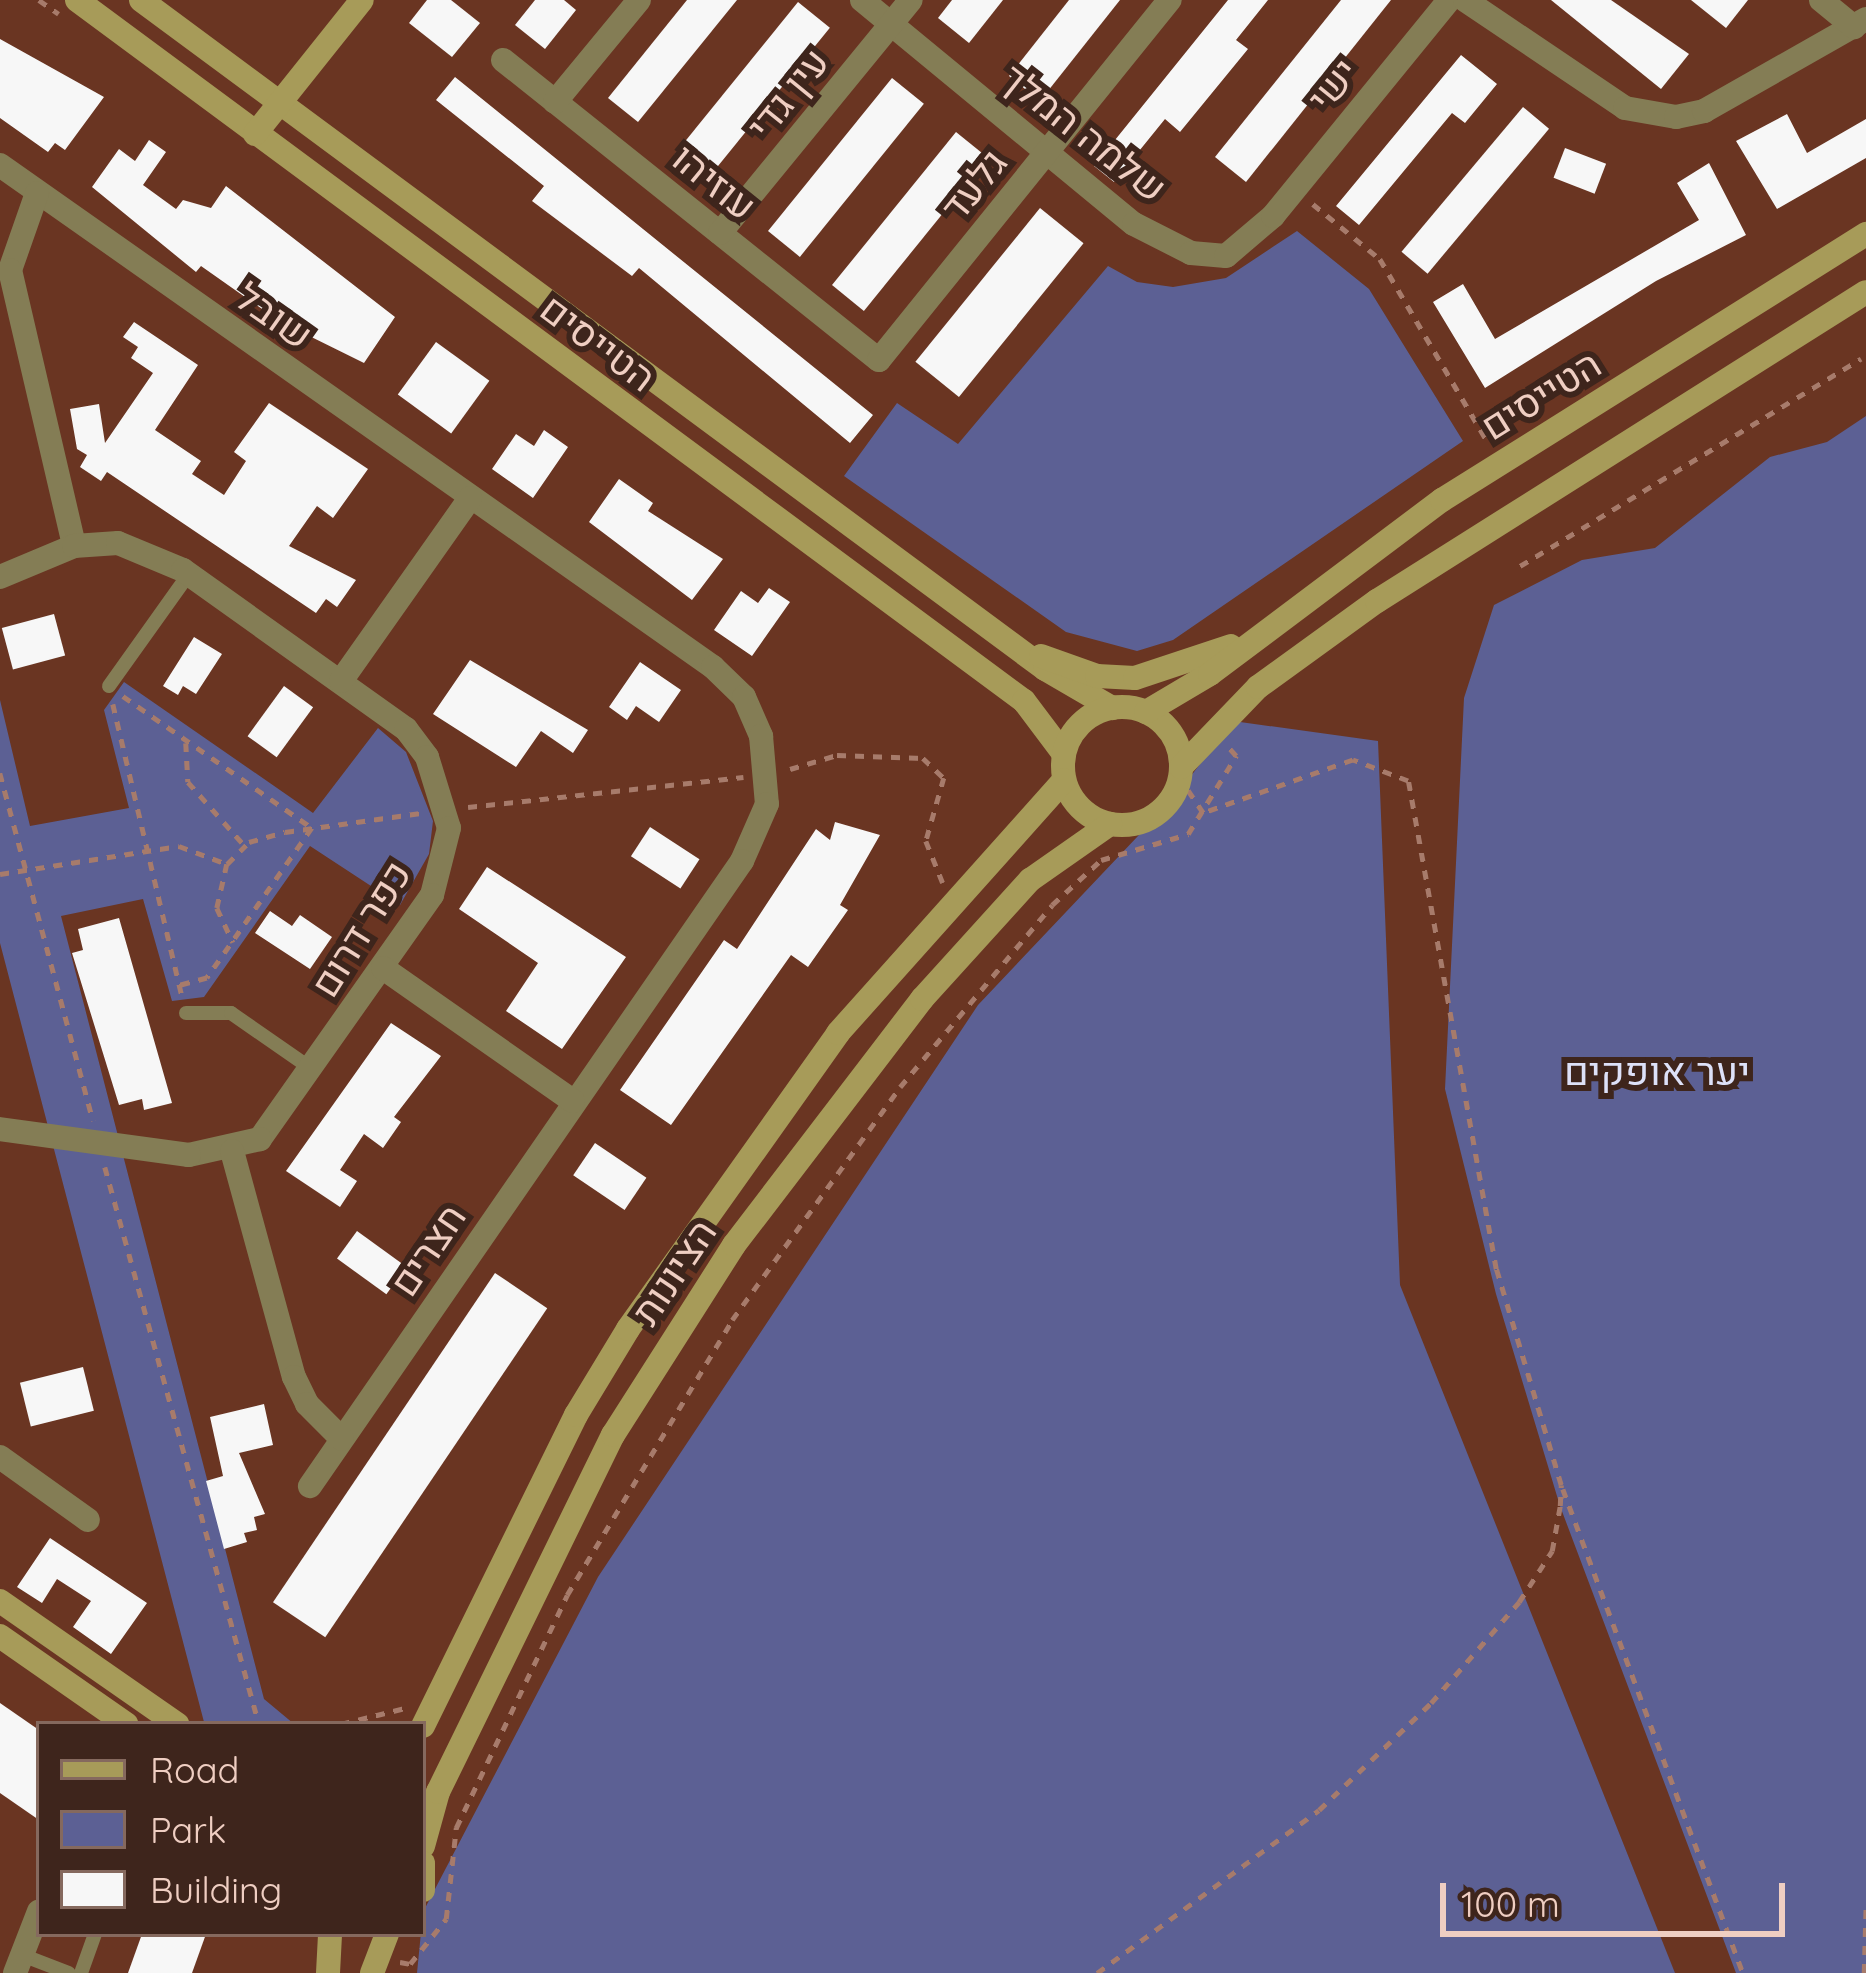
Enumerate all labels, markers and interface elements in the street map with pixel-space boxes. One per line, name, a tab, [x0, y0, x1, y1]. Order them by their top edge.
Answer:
street label: עין גדי	[737, 39, 839, 149]
street label: ישי	[1298, 49, 1368, 121]
street label: שלמה המלך	[992, 54, 1176, 212]
street label: עוזיהו	[663, 134, 765, 230]
street label: גלעד	[931, 140, 1017, 230]
street label: שובל	[227, 273, 321, 359]
street label: הטייסים	[531, 285, 665, 401]
street label: הטייסים	[1473, 340, 1609, 450]
street label: כפר דרום	[301, 853, 421, 1005]
park label: יער אופקים	[1564, 1048, 1750, 1094]
street label: חצרים	[380, 1195, 476, 1305]
street label: הציונות	[622, 1210, 726, 1334]
legend	[36, 1721, 426, 1937]
text: Road	[150, 1747, 239, 1792]
text: Park	[150, 1807, 226, 1852]
scale bar	[1446, 1859, 1791, 1933]
text: Building	[150, 1867, 282, 1912]
text: 100 m	[1461, 1881, 1560, 1926]

